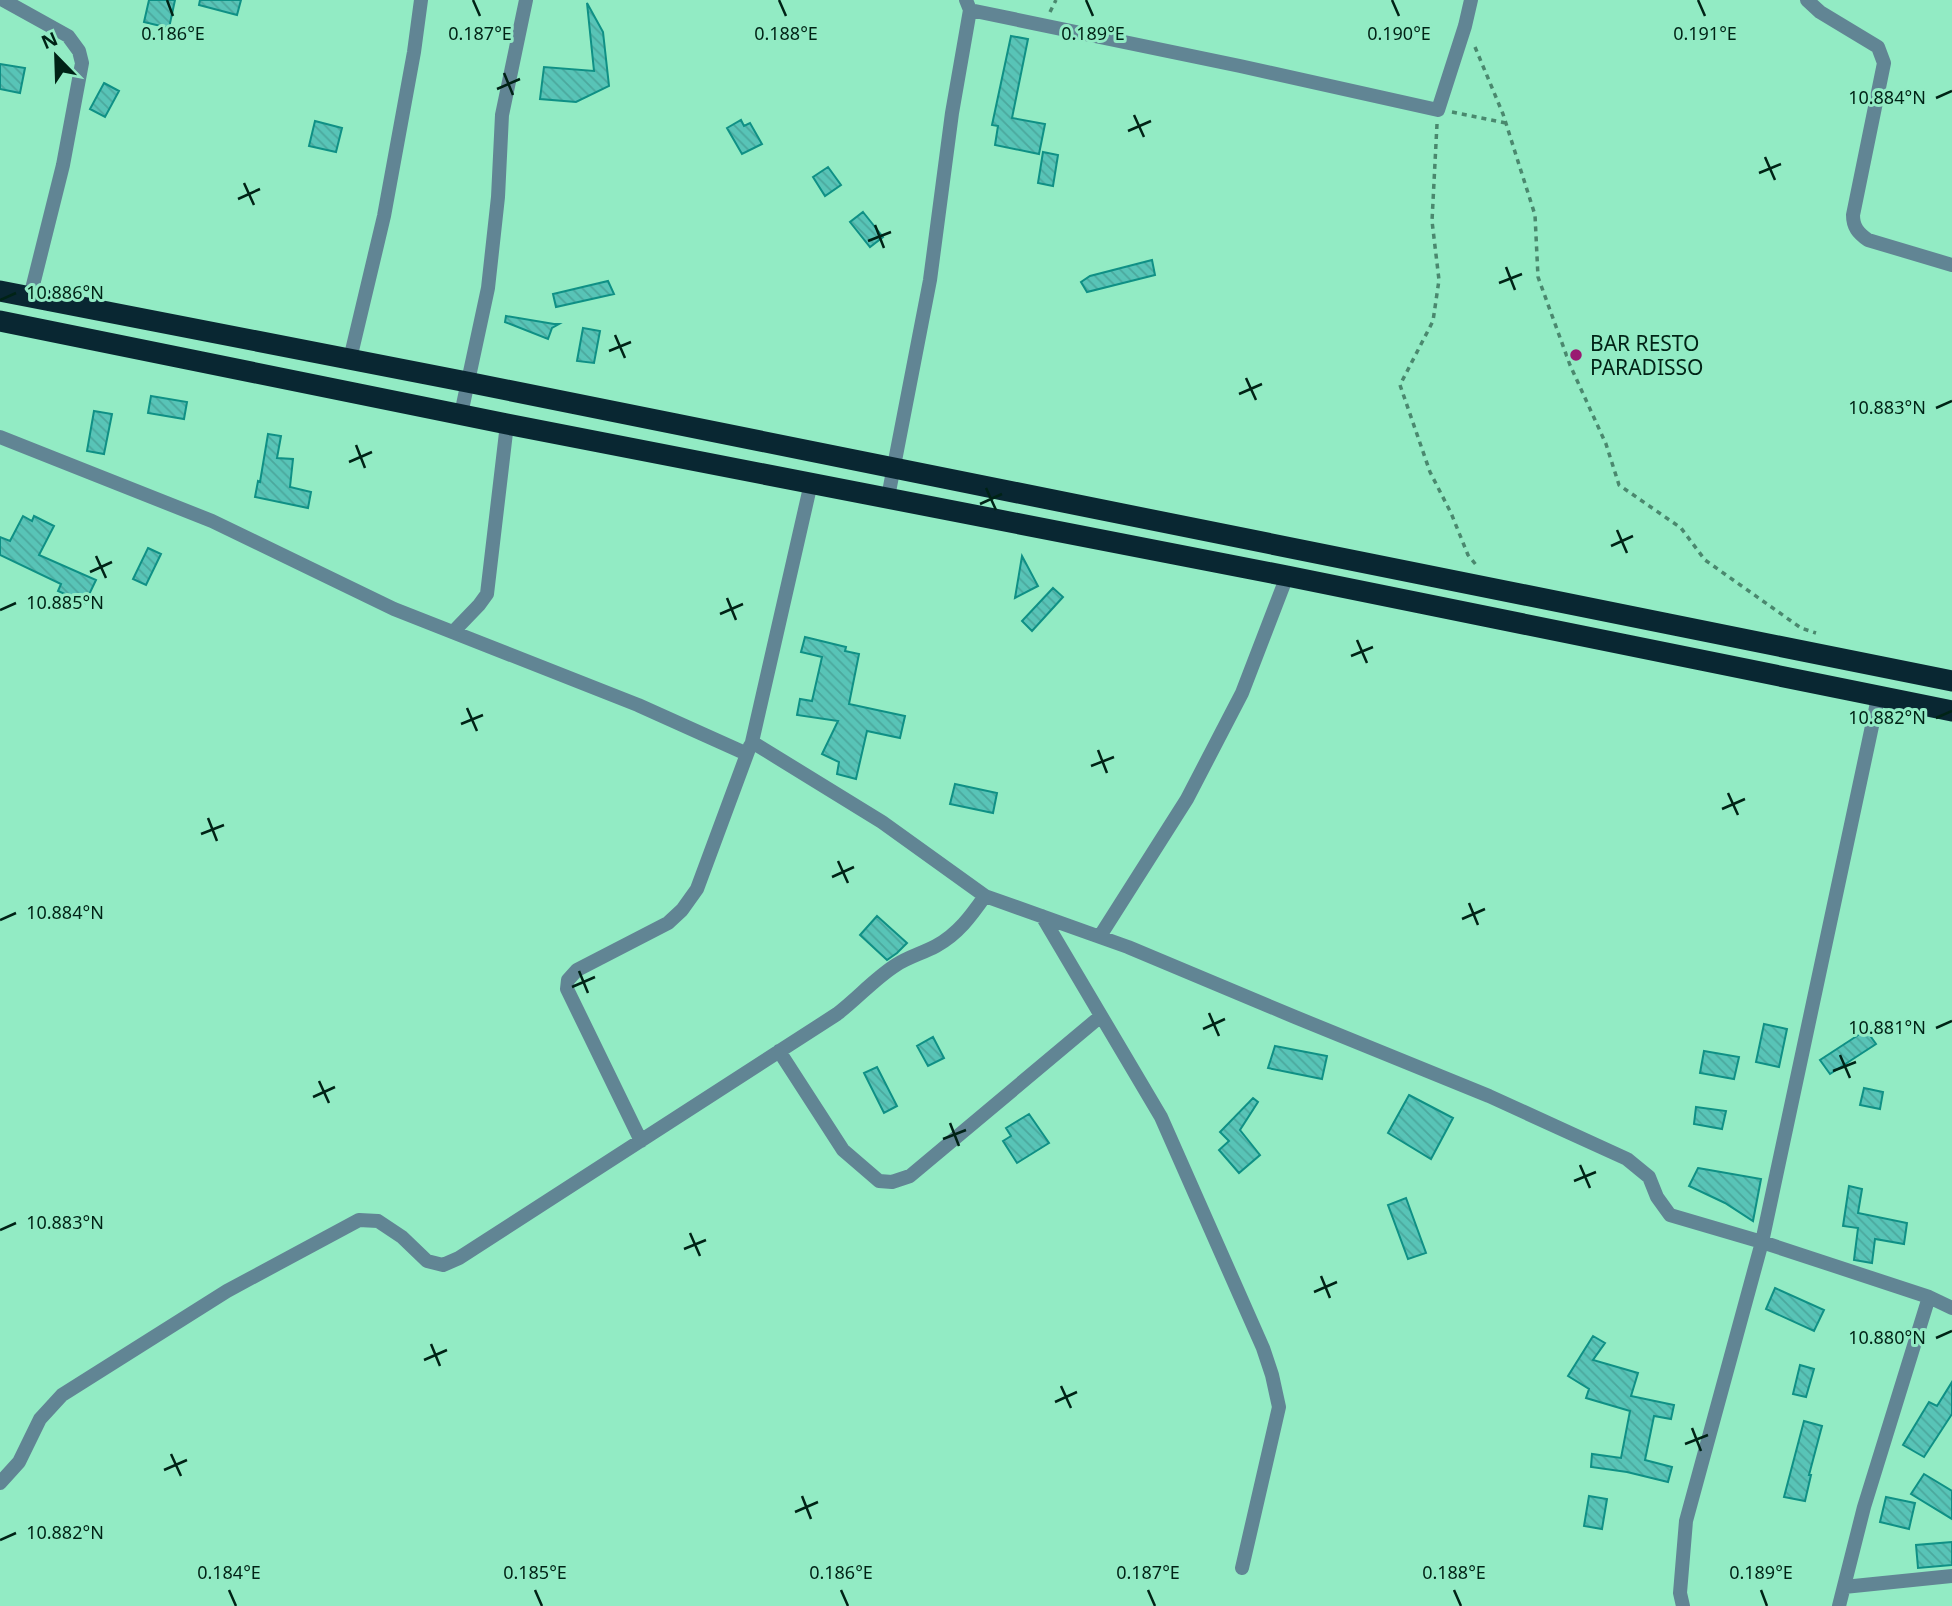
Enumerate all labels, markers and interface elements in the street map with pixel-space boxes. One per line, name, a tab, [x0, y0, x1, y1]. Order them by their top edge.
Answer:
north arrow	[21, 21, 91, 91]
text: 0.186°E	[141, 21, 205, 45]
text: 0.187°E	[448, 21, 512, 45]
text: 0.188°E	[754, 21, 818, 45]
text: 0.189°E	[1061, 21, 1125, 45]
text: 0.190°E	[1367, 21, 1431, 45]
text: 0.191°E	[1673, 21, 1737, 45]
text: N	[37, 25, 62, 55]
text: 10.884°N	[1848, 85, 1926, 109]
text: 10.886°N	[26, 280, 104, 304]
place label: BAR RESTO PARADISSO	[1590, 329, 1703, 381]
marker: BAR RESTO PARADISSO	[1568, 347, 1584, 363]
text: 10.883°N	[1848, 395, 1926, 419]
text: 10.885°N	[26, 590, 104, 614]
text: 10.882°N	[1848, 705, 1926, 729]
text: 10.884°N	[26, 900, 104, 924]
text: 10.881°N	[1848, 1015, 1926, 1039]
text: 10.883°N	[26, 1210, 104, 1234]
text: 10.880°N	[1848, 1325, 1926, 1349]
text: 10.882°N	[26, 1520, 104, 1544]
text: 0.184°E	[197, 1560, 261, 1584]
text: 0.185°E	[503, 1560, 567, 1584]
text: 0.186°E	[809, 1560, 873, 1584]
text: 0.187°E	[1116, 1560, 1180, 1584]
text: 0.188°E	[1422, 1560, 1486, 1584]
text: 0.189°E	[1729, 1560, 1793, 1584]

